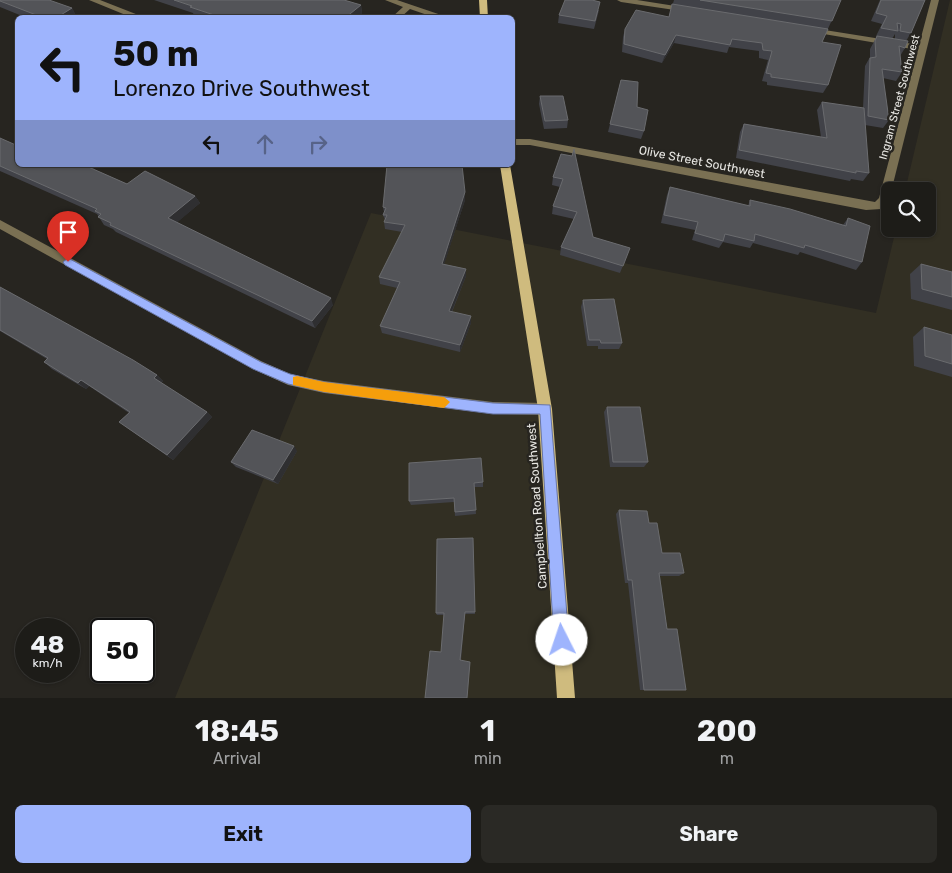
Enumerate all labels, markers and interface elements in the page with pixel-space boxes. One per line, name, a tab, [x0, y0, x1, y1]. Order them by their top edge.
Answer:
text: 50 m	[113, 33, 199, 75]
street label: Ingram Street Southwest	[877, 33, 923, 161]
icon: left	[30, 35, 95, 100]
text: Lorenzo Drive Southwest	[113, 75, 370, 102]
icon: left	[198, 130, 226, 158]
icon: ahead	[251, 130, 279, 158]
icon: right	[304, 130, 332, 158]
street label: Olive Street Southwest	[638, 143, 767, 181]
map controls	[881, 182, 936, 237]
button: search	[881, 182, 936, 237]
pin	[47, 211, 89, 262]
icon: arrive	[54, 218, 82, 246]
street label: Campbellton Road Southwest	[524, 423, 550, 589]
position arrow	[535, 613, 587, 665]
speed limit sign: 50	[90, 618, 155, 683]
text: 48	[30, 630, 65, 659]
text: km/h	[33, 656, 62, 670]
text: 18:45	[195, 713, 279, 749]
text: 1	[480, 713, 495, 749]
text: 200	[697, 713, 757, 749]
text: Arrival	[213, 749, 261, 768]
text: min	[474, 749, 502, 768]
text: m	[720, 749, 734, 768]
button: Exit	[15, 805, 471, 863]
button: Share	[481, 805, 937, 863]

